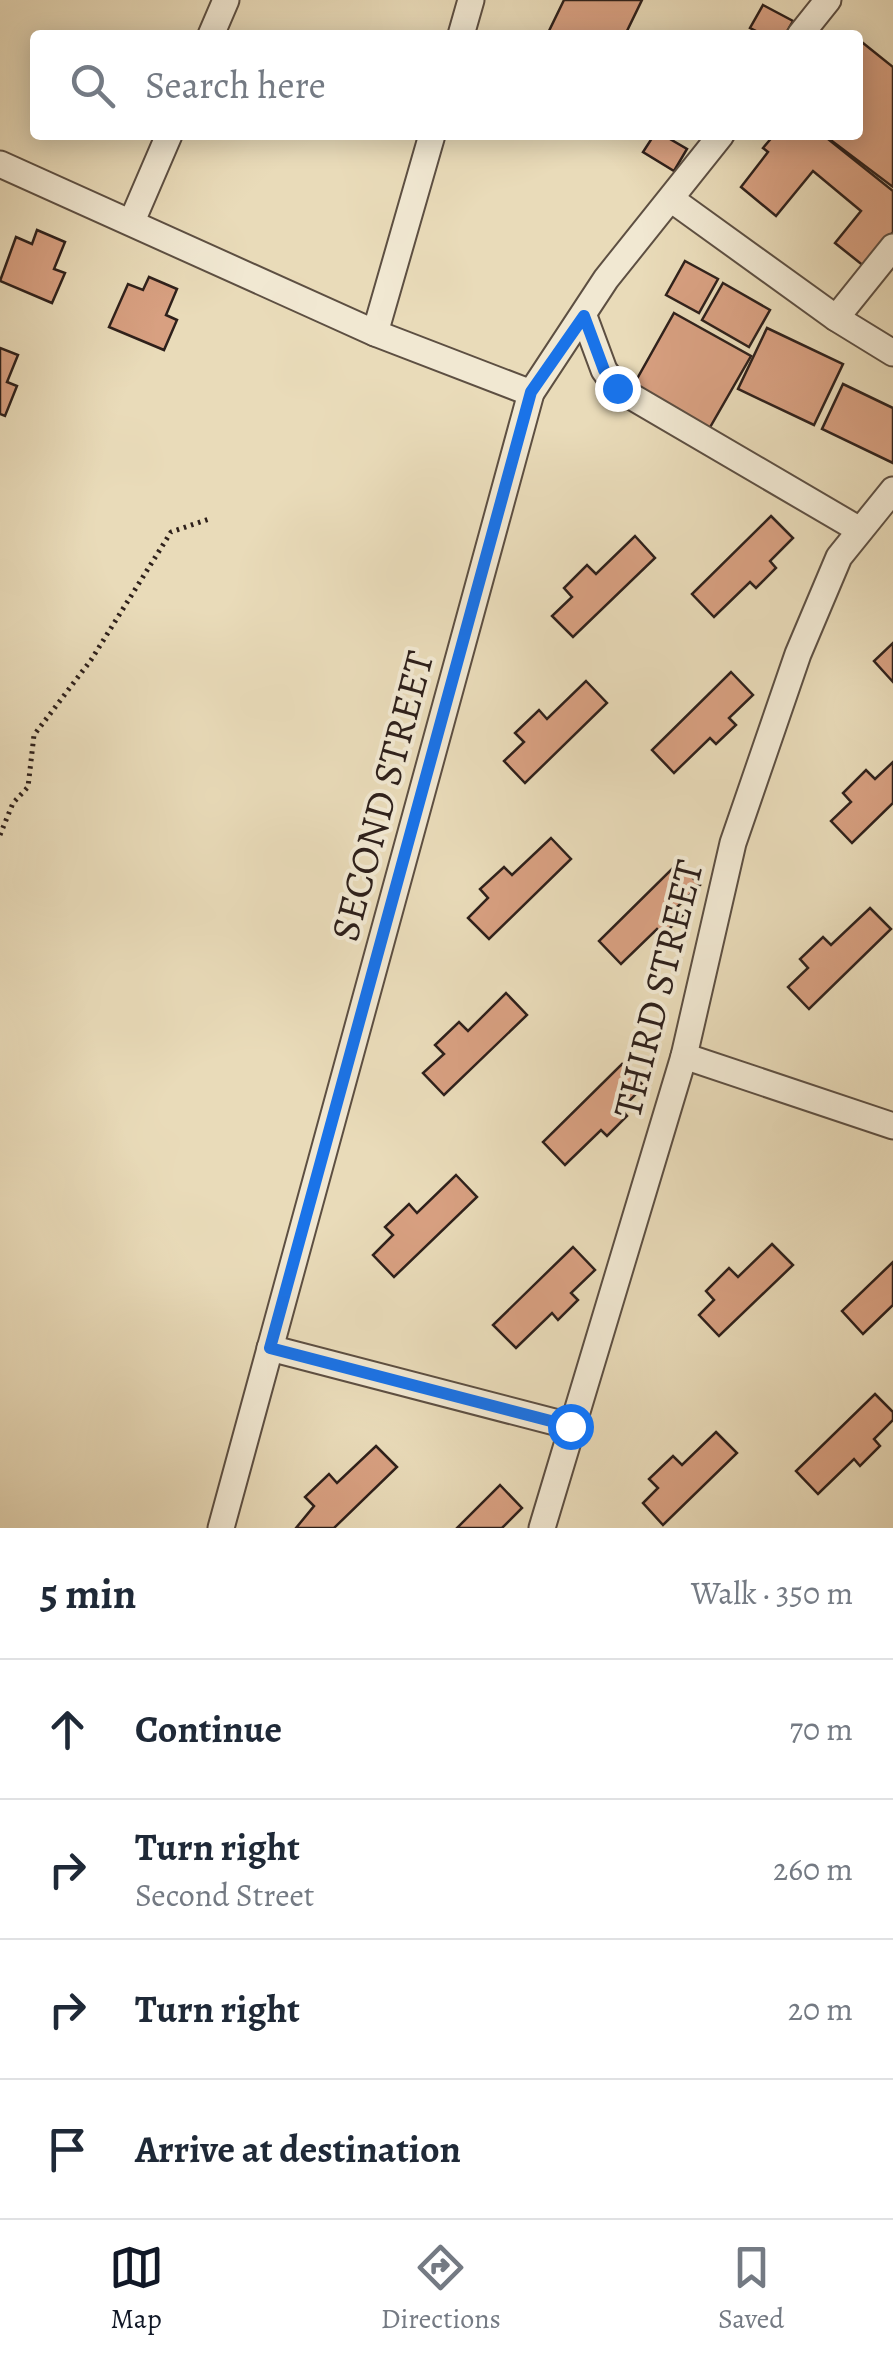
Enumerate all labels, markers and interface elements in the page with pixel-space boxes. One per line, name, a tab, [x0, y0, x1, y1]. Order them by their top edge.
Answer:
search box	[30, 30, 863, 140]
icon: search	[65, 58, 120, 113]
text: Search here	[145, 59, 326, 111]
route end	[595, 366, 641, 412]
street label: SECOND STREET	[317, 645, 447, 947]
street label: THIRD STREET	[599, 854, 717, 1124]
route start	[548, 1404, 594, 1450]
text: 5 min	[40, 1565, 136, 1622]
text: Walk · 350 m	[691, 1571, 853, 1615]
icon: ahead	[40, 1702, 95, 1757]
text: Continue	[135, 1703, 282, 1755]
text: 70 m	[790, 1707, 853, 1751]
text: Turn right	[135, 1821, 300, 1873]
icon: right	[40, 1842, 95, 1897]
text: 260 m	[773, 1847, 853, 1891]
text: Second Street	[135, 1873, 314, 1917]
icon: right	[40, 1982, 95, 2037]
text: Turn right	[135, 1983, 300, 2035]
text: 20 m	[788, 1987, 853, 2031]
icon: arrive	[40, 2122, 95, 2177]
text: Arrive at destination	[135, 2123, 461, 2175]
tab: Map	[109, 2240, 164, 2338]
tab: Directions	[381, 2240, 501, 2338]
tab: Saved	[718, 2240, 784, 2338]

